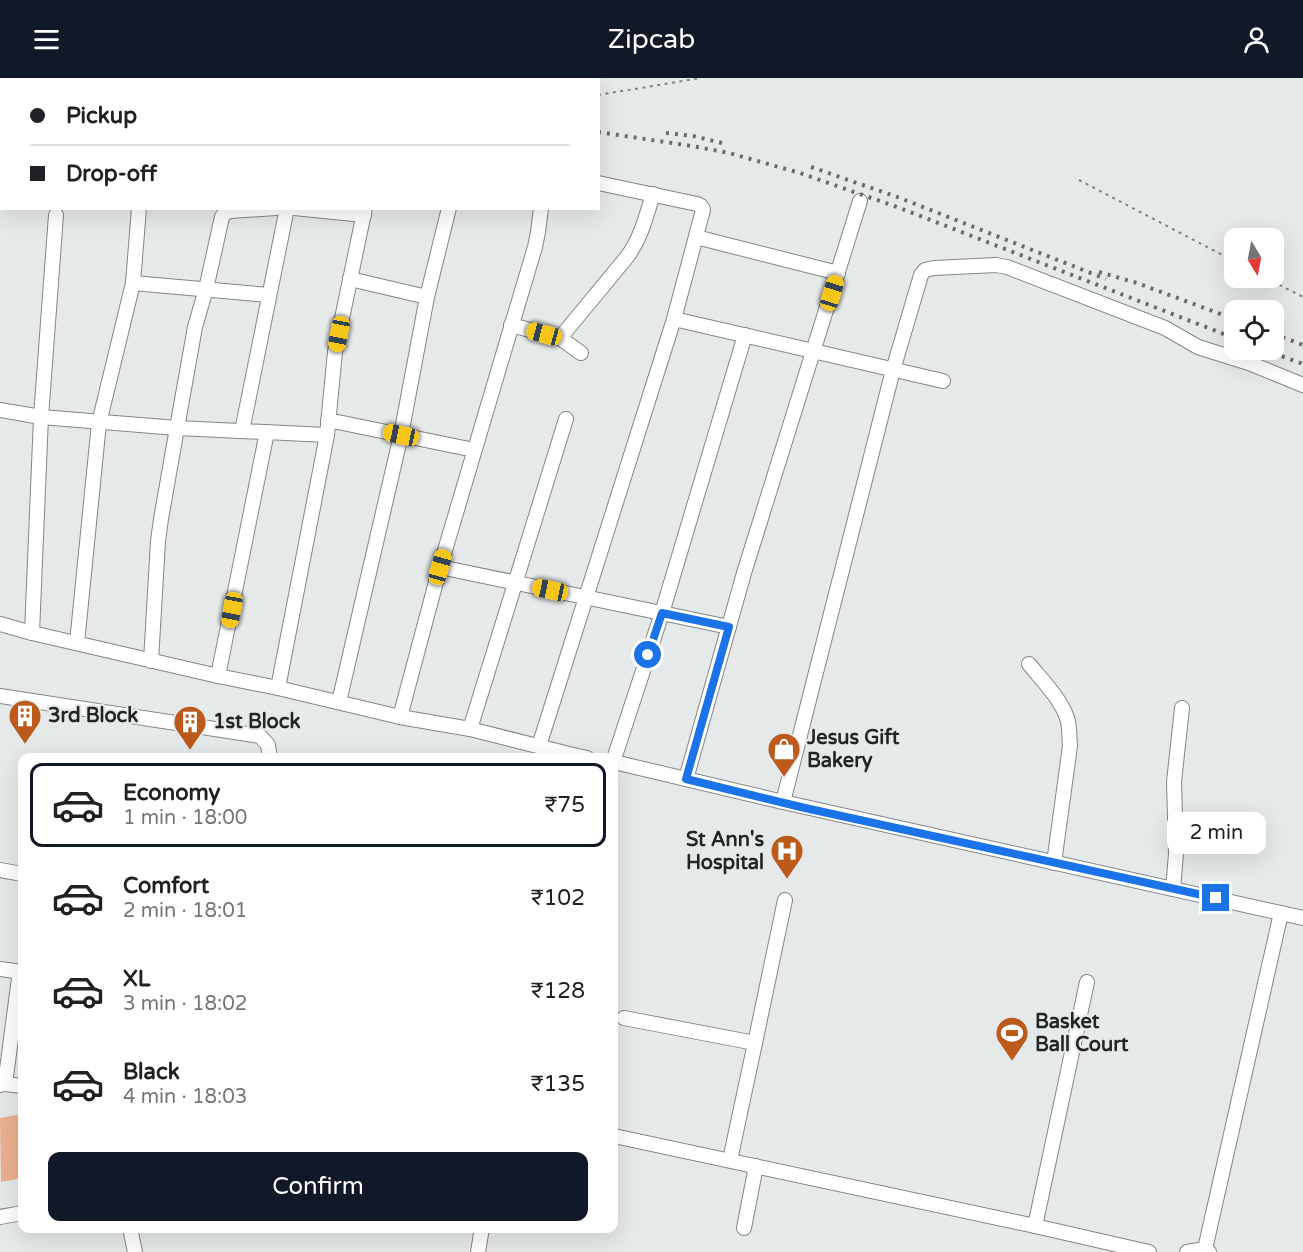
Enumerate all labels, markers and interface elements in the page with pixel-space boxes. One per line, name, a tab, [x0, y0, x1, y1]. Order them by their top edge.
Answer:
icon: menu	[30, 23, 63, 56]
text: Zipcab	[608, 23, 695, 56]
icon: person	[1240, 23, 1273, 56]
text: Pickup	[66, 103, 137, 129]
text: Drop-off	[66, 161, 157, 187]
north arrow	[1224, 228, 1284, 288]
map controls	[1224, 228, 1284, 360]
car	[818, 273, 846, 313]
button: locate	[1224, 300, 1284, 360]
car	[327, 315, 351, 353]
car	[524, 321, 564, 347]
car	[382, 422, 420, 448]
car	[426, 547, 454, 587]
car	[531, 577, 569, 603]
car	[220, 591, 244, 629]
route start	[634, 641, 661, 668]
building icon: 3rd Block	[7, 698, 43, 745]
place label: 3rd Block	[48, 704, 138, 728]
building icon: 1st Block	[172, 704, 208, 751]
place label: 1st Block	[213, 710, 300, 734]
place label: Jesus Gift Bakery	[806, 726, 900, 773]
shop icon: Jesus Gift Bakery	[766, 731, 802, 778]
icon: car	[51, 778, 105, 832]
text: Economy	[123, 780, 220, 806]
text: ₹75	[544, 792, 585, 818]
text: 1 min · 18:00	[123, 806, 247, 830]
callout: 2 min	[1166, 811, 1266, 853]
text: 2 min	[1190, 821, 1243, 845]
place label: St Ann's Hospital	[686, 828, 764, 875]
hospital icon: St Ann's Hospital	[769, 833, 805, 880]
icon: car	[51, 871, 105, 925]
text: Comfort	[123, 873, 209, 899]
route end	[1202, 884, 1229, 911]
text: ₹102	[531, 885, 585, 911]
text: 2 min · 18:01	[123, 899, 247, 923]
icon: car	[51, 964, 105, 1018]
text: XL	[123, 966, 150, 992]
text: ₹128	[531, 978, 585, 1004]
text: 3 min · 18:02	[123, 992, 247, 1016]
place label: Basket Ball Court	[1035, 1010, 1129, 1057]
sports icon: Basket Ball Court	[994, 1015, 1030, 1062]
icon: car	[51, 1057, 105, 1111]
text: Black	[123, 1059, 180, 1085]
text: ₹135	[531, 1071, 585, 1097]
text: 4 min · 18:03	[123, 1085, 247, 1109]
button: Confirm	[48, 1152, 588, 1221]

